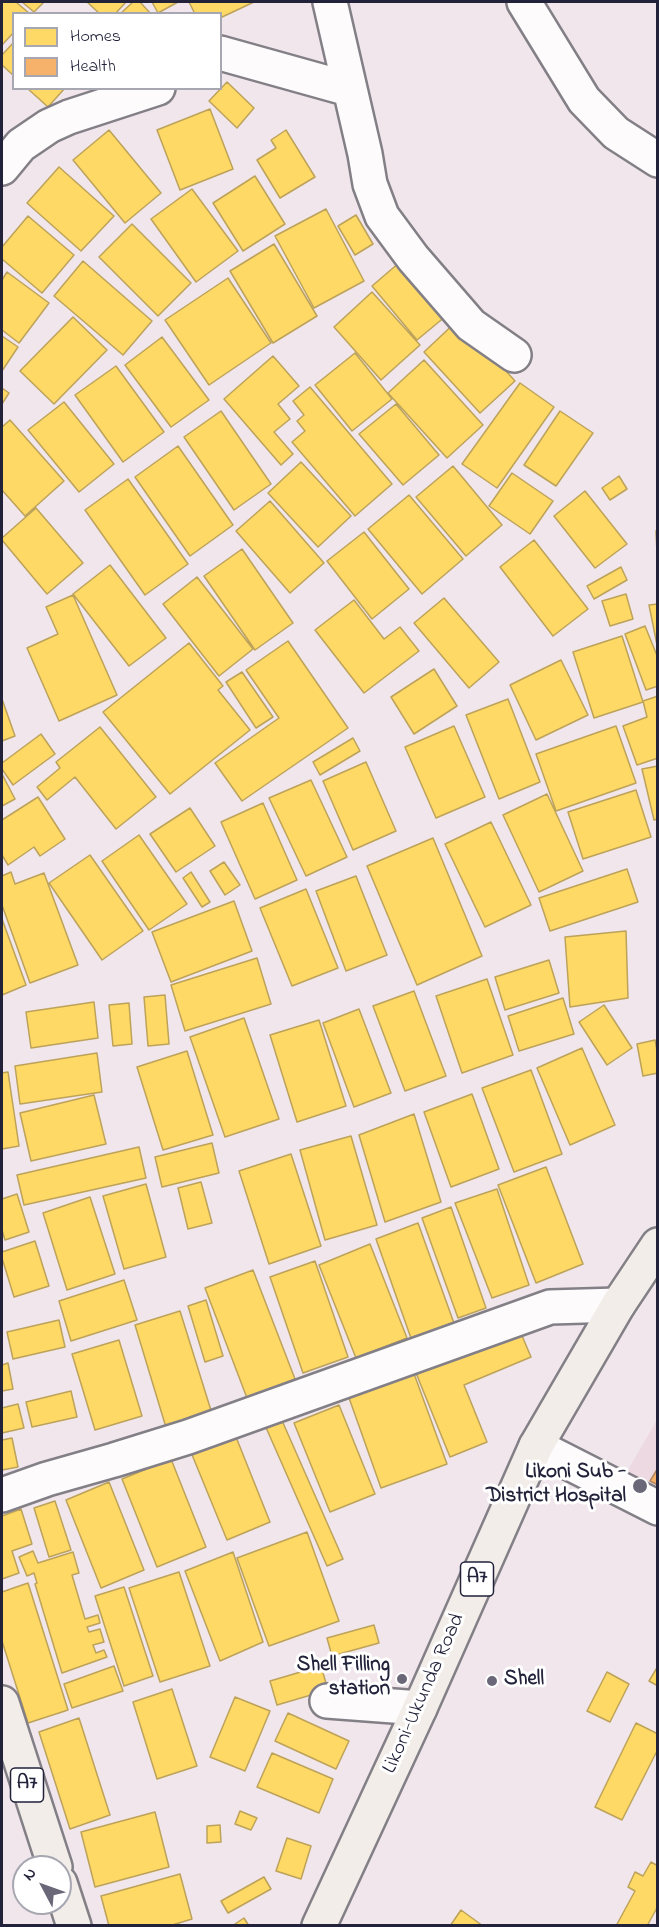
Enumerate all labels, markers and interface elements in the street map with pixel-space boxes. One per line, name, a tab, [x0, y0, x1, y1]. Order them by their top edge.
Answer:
legend	[12, 12, 222, 90]
text: Homes	[70, 24, 121, 50]
text: Health	[70, 54, 116, 80]
place label: Likoni Sub - District Hospital	[486, 1461, 626, 1511]
marker: Likoni Sub - District Hospital	[631, 1477, 649, 1495]
road number: A7	[460, 1562, 494, 1596]
street label: Likoni-Ukunda Road	[378, 1610, 472, 1778]
place label: Shell Filling station	[297, 1654, 390, 1704]
place label: Shell	[504, 1668, 544, 1694]
marker: Shell Filling station	[395, 1672, 409, 1686]
marker: Shell	[485, 1674, 499, 1688]
road number: A7	[10, 1768, 44, 1802]
north arrow	[12, 1855, 72, 1915]
text: N	[17, 1863, 43, 1886]

